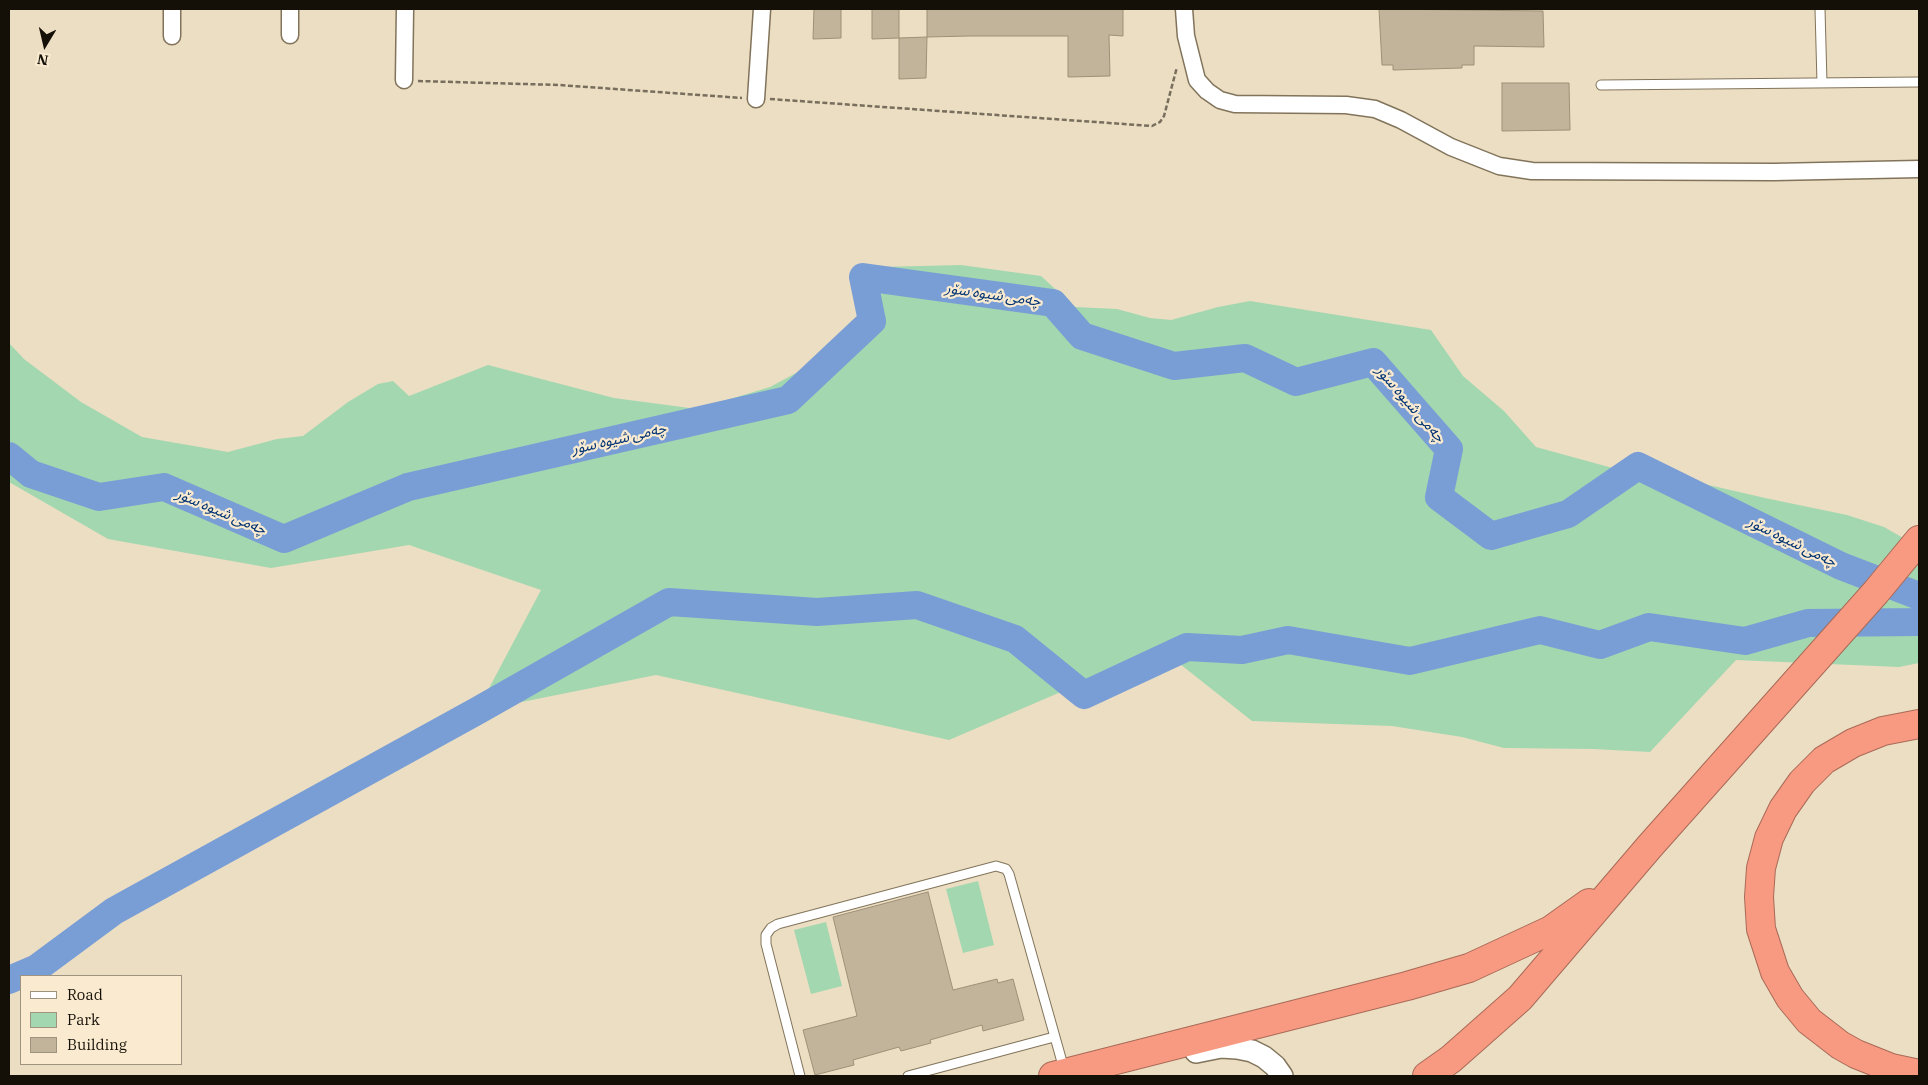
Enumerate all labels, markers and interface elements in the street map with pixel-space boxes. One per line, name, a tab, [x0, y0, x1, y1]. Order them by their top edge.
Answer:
north arrow	[20, 20, 70, 70]
text: N	[36, 50, 50, 70]
water label: چەمی شیوە سۆر	[944, 279, 1042, 311]
water label: چەمی شیوە سۆر	[1372, 362, 1448, 446]
water label: چەمی شیوە سۆر	[570, 419, 668, 459]
water label: چەمی شیوە سۆر	[173, 485, 269, 539]
water label: چەمی شیوە سۆر	[1745, 513, 1839, 571]
legend	[20, 975, 182, 1065]
text: Road	[67, 985, 103, 1004]
text: Park	[67, 1010, 100, 1029]
text: Building	[67, 1035, 127, 1054]

